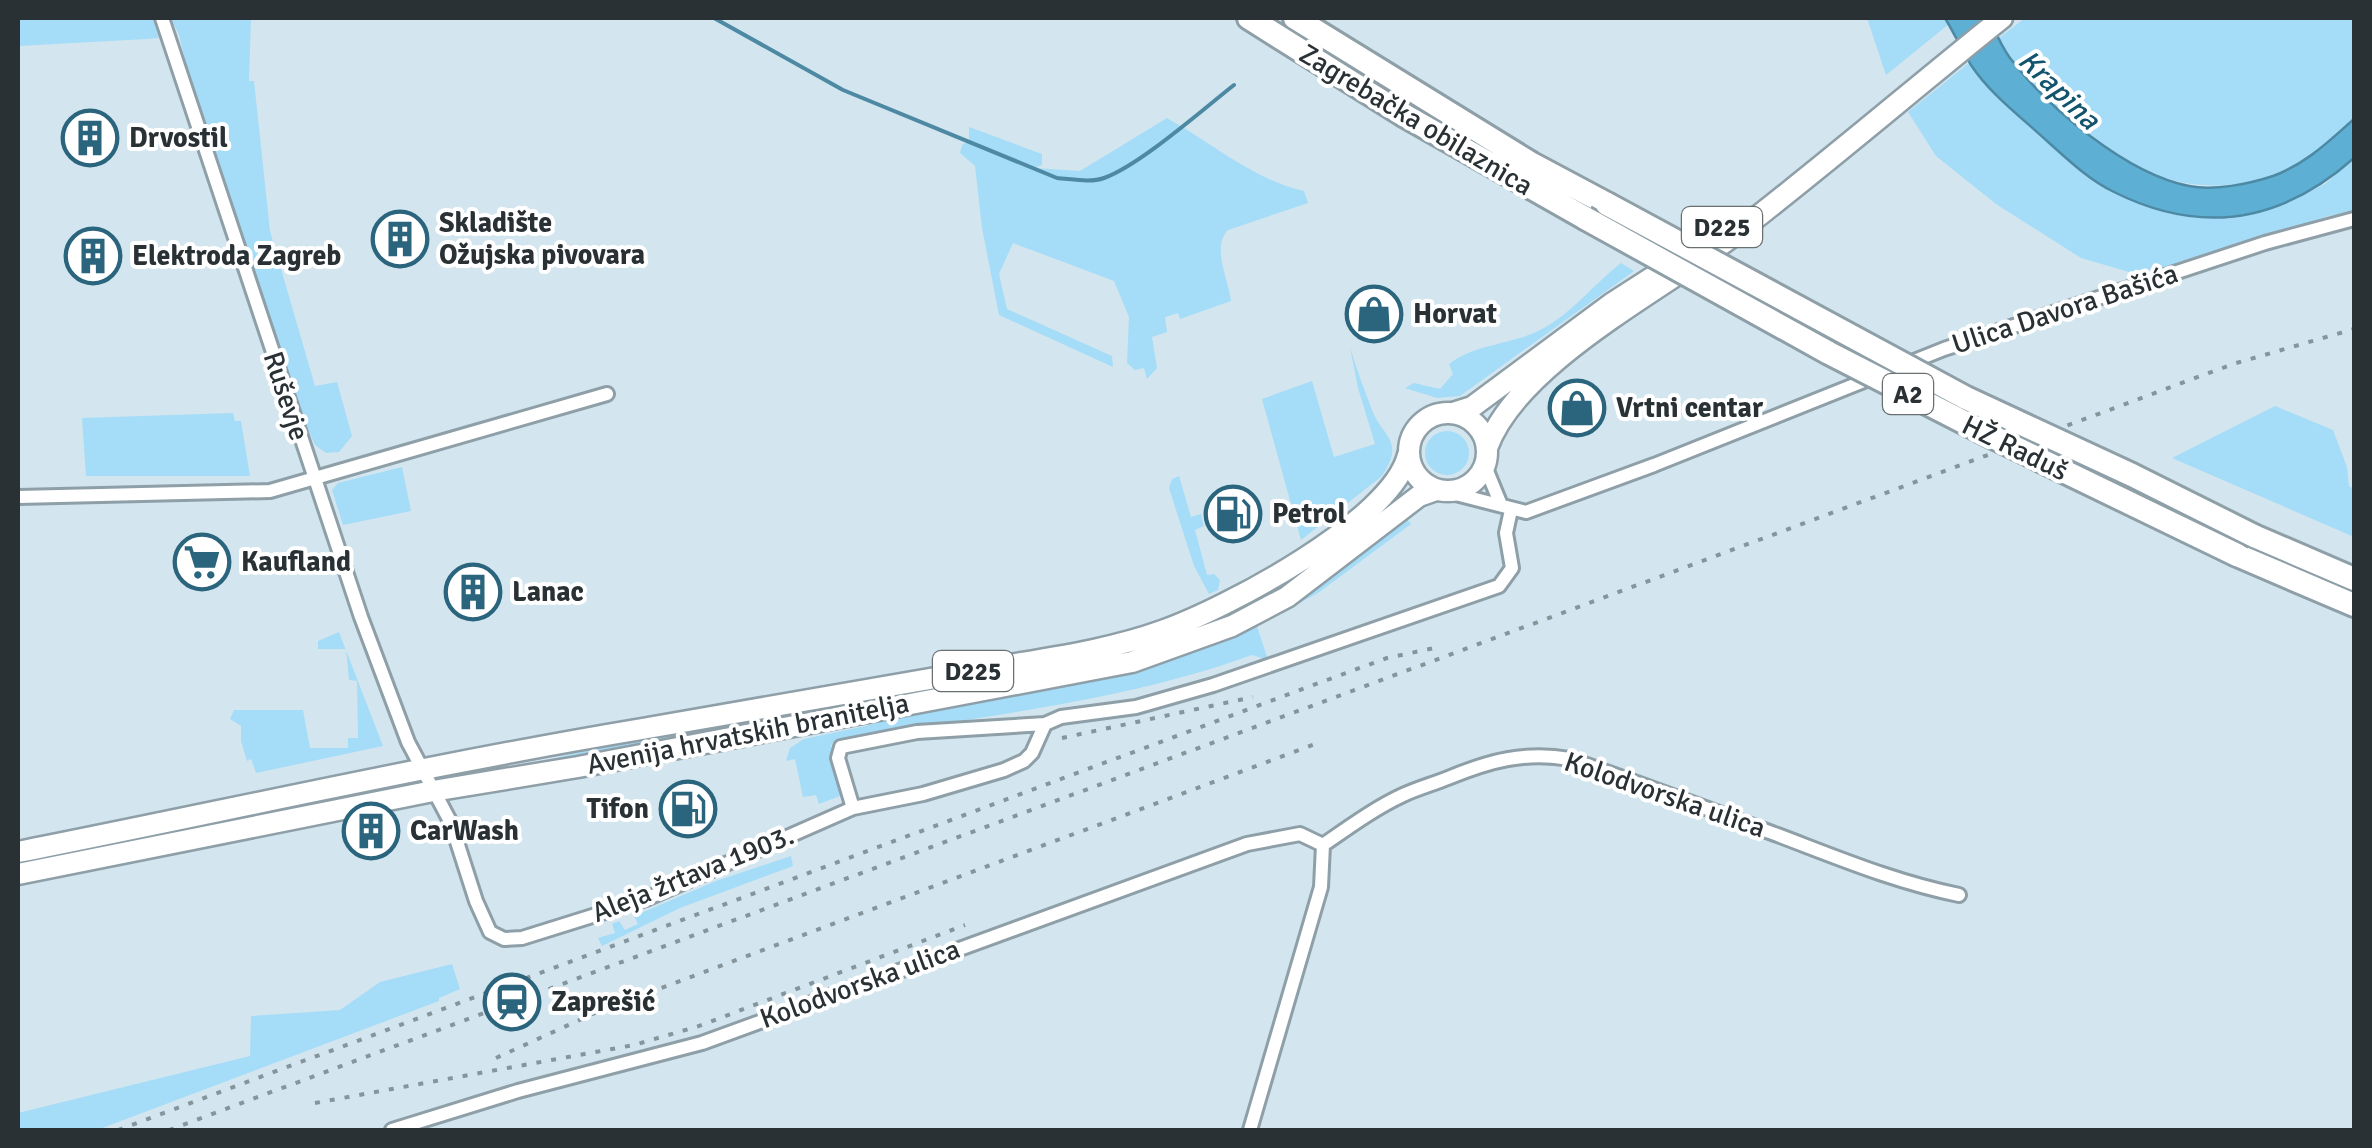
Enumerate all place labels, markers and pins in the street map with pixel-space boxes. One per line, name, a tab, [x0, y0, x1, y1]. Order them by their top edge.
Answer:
building icon: Drvostil	[60, 108, 120, 168]
place label: Drvostil	[129, 121, 228, 155]
place label: Skladište Ožujska pivovara	[439, 206, 645, 272]
building icon: Skladište Ožujska pivovara	[370, 209, 430, 269]
building icon: Elektroda Zagreb	[63, 226, 123, 286]
place label: Elektroda Zagreb	[132, 239, 341, 273]
shop icon: Horvat	[1344, 284, 1404, 344]
place label: Horvat	[1413, 297, 1497, 331]
shop icon: Vrtni centar	[1547, 378, 1607, 438]
place label: Vrtni centar	[1616, 391, 1764, 425]
fuel station icon: Petrol	[1203, 484, 1263, 544]
place label: Petrol	[1272, 497, 1347, 531]
supermarket icon: Kaufland	[172, 532, 232, 592]
place label: Kaufland	[241, 545, 351, 579]
building icon: Lanac	[443, 562, 503, 622]
place label: Lanac	[512, 575, 584, 609]
fuel station icon: Tifon	[658, 779, 718, 839]
place label: Tifon	[587, 792, 649, 826]
building icon: CarWash	[341, 801, 401, 861]
place label: CarWash	[410, 814, 519, 848]
station icon: Zaprešić	[482, 972, 542, 1032]
place label: Zaprešić	[551, 985, 655, 1019]

